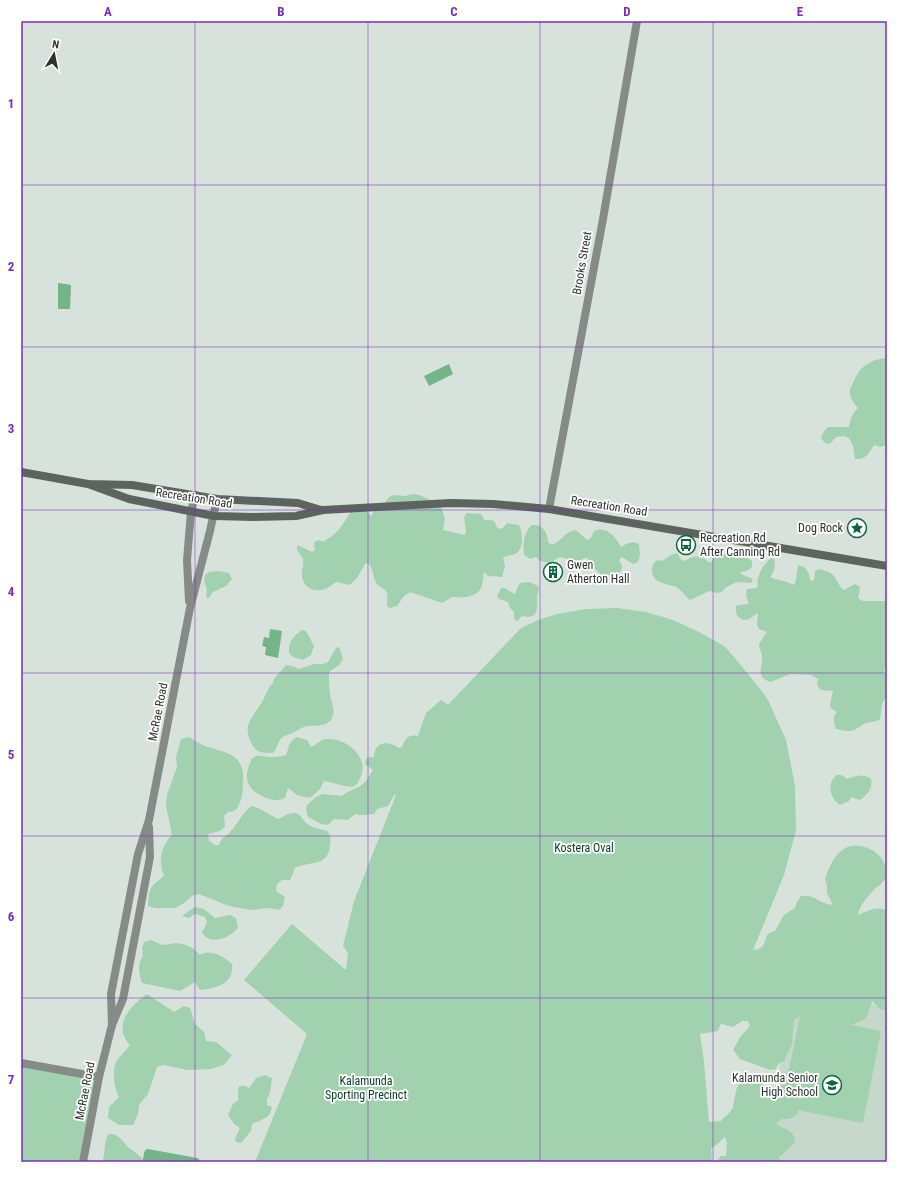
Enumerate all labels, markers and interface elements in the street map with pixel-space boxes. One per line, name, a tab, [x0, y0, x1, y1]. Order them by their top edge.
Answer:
text: A	[104, 4, 112, 19]
text: B	[277, 4, 285, 19]
text: C	[450, 4, 458, 19]
text: D	[623, 4, 631, 19]
text: E	[797, 4, 804, 19]
north arrow	[34, 34, 74, 74]
text: N	[51, 38, 60, 52]
text: 1	[8, 96, 14, 111]
street label: Brooks Street	[570, 230, 595, 296]
text: 2	[8, 259, 15, 274]
text: 3	[8, 421, 14, 436]
street label: Recreation Road	[155, 485, 233, 511]
street label: Recreation Road	[570, 493, 648, 519]
place icon: Dog Rock	[846, 517, 868, 539]
place label: Dog Rock	[798, 521, 844, 535]
place label: Recreation Rd After Canning Rd	[700, 531, 780, 559]
bus stop icon: Recreation Rd After Canning Rd	[675, 534, 697, 556]
place label: Gwen Atherton Hall	[567, 558, 629, 586]
building icon: Gwen Atherton Hall	[542, 561, 564, 583]
text: 4	[8, 584, 15, 599]
street label: McRae Road	[145, 682, 171, 742]
text: 5	[8, 747, 15, 762]
park label: Kostera Oval	[554, 841, 614, 855]
text: 6	[8, 909, 15, 924]
street label: McRae Road	[72, 1061, 98, 1121]
place label: Kalamunda Senior High School	[732, 1071, 818, 1099]
text: 7	[8, 1072, 15, 1087]
park label: Kalamunda Sporting Precinct	[325, 1074, 407, 1102]
school or university icon: Kalamunda Senior High School	[821, 1074, 843, 1096]

